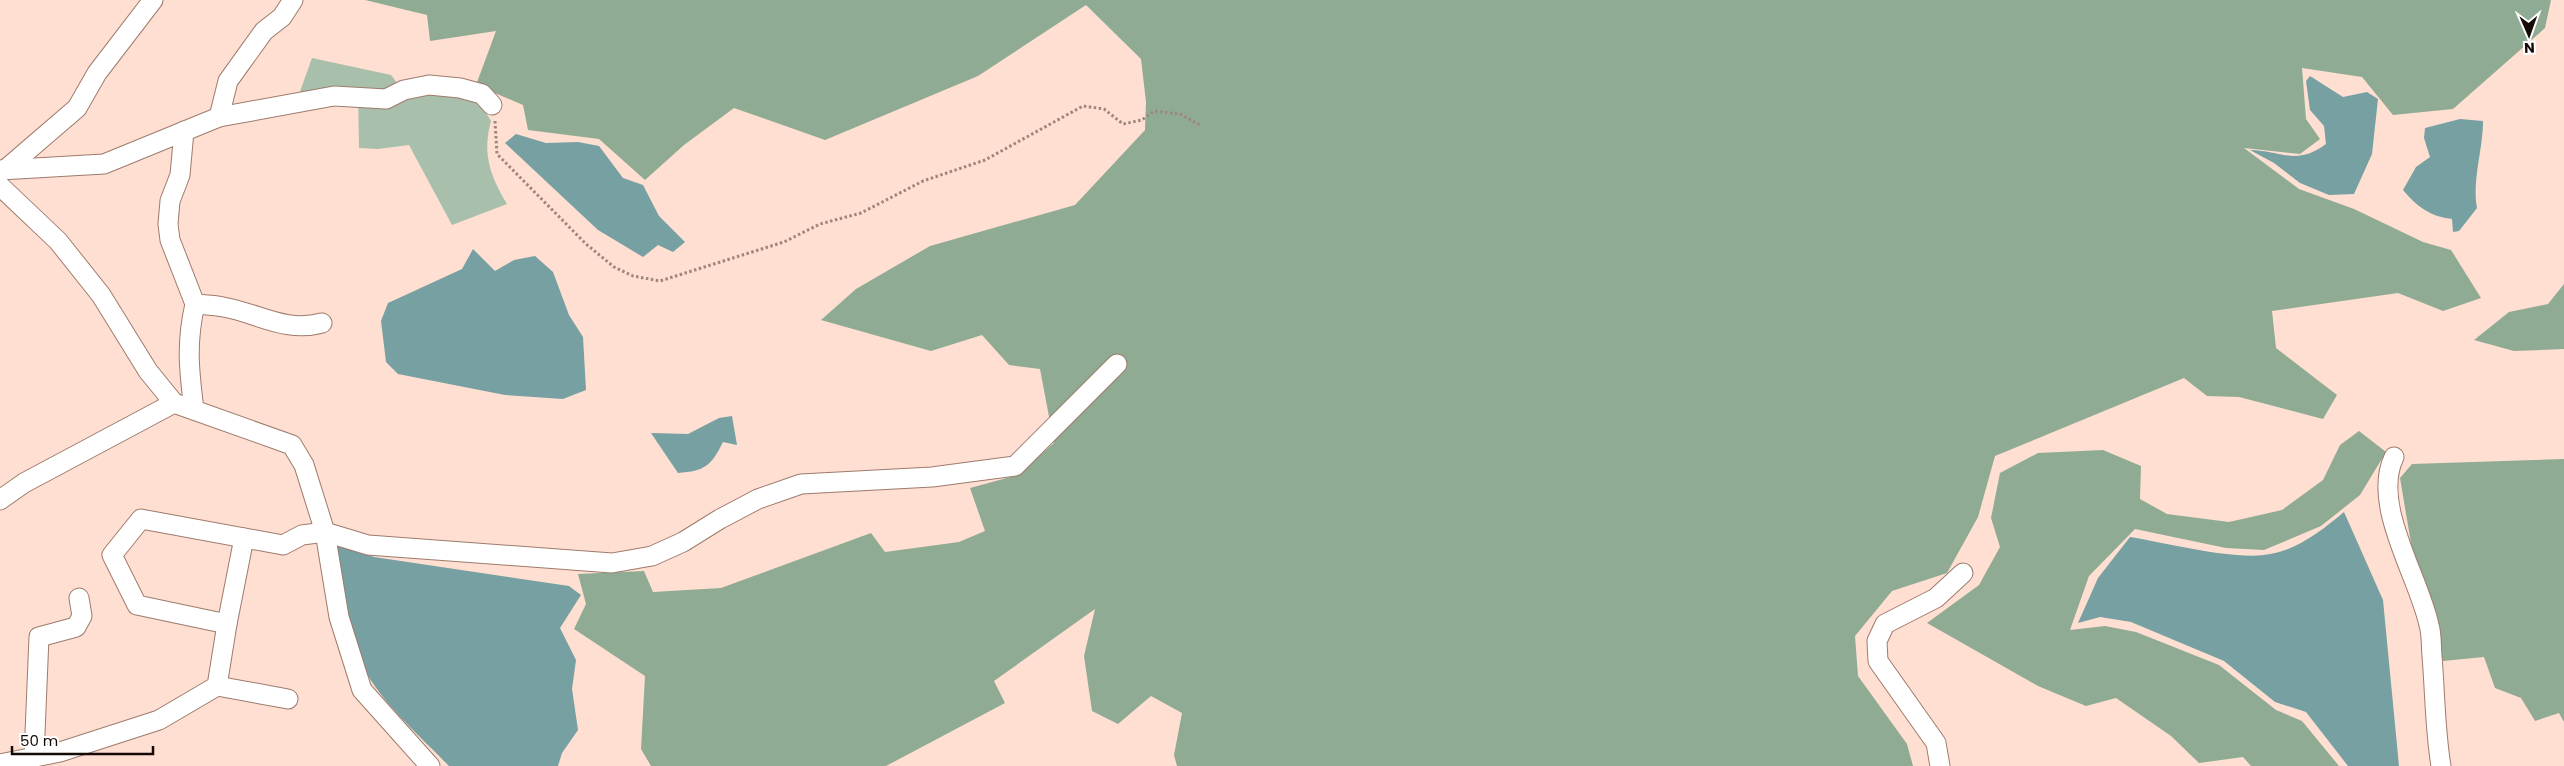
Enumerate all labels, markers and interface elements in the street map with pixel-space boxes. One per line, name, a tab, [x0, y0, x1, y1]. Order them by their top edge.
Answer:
north arrow	[2504, 10, 2554, 60]
text: N	[2524, 38, 2535, 58]
scale bar	[12, 724, 154, 756]
text: 50 m	[20, 730, 58, 751]

